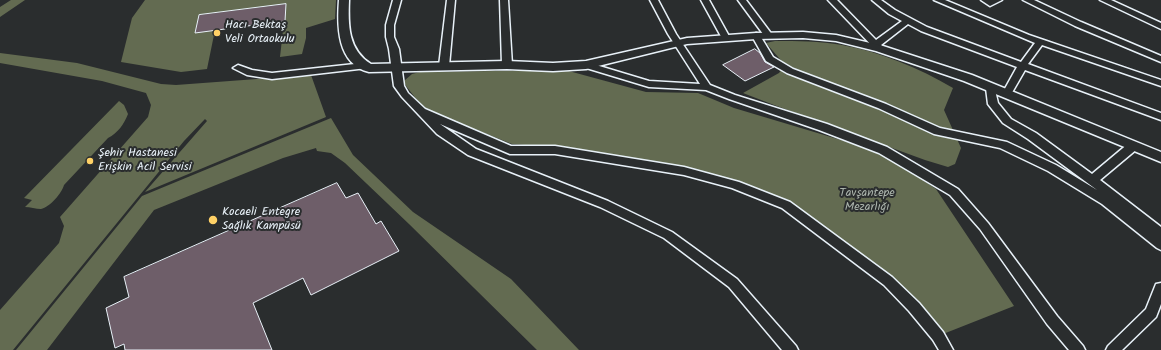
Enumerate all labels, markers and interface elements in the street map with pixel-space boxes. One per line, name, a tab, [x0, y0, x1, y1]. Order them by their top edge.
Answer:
place label: Hacı Bektaş Veli Ortaokulu	[225, 19, 295, 47]
marker: Hacı Bektaş Veli Ortaokulu	[212, 28, 222, 38]
place label: Şehir Hastanesi Erişkin Acil Servisi	[98, 147, 192, 175]
marker: Şehir Hastanesi Erişkin Acil Servisi	[85, 156, 95, 166]
park label: Tavşantepe Mezarlığı	[839, 187, 895, 215]
place label: Kocaeli Entegre Sağlık Kampüsü	[222, 206, 301, 234]
marker: Kocaeli Entegre Sağlık Kampüsü	[207, 214, 219, 226]

